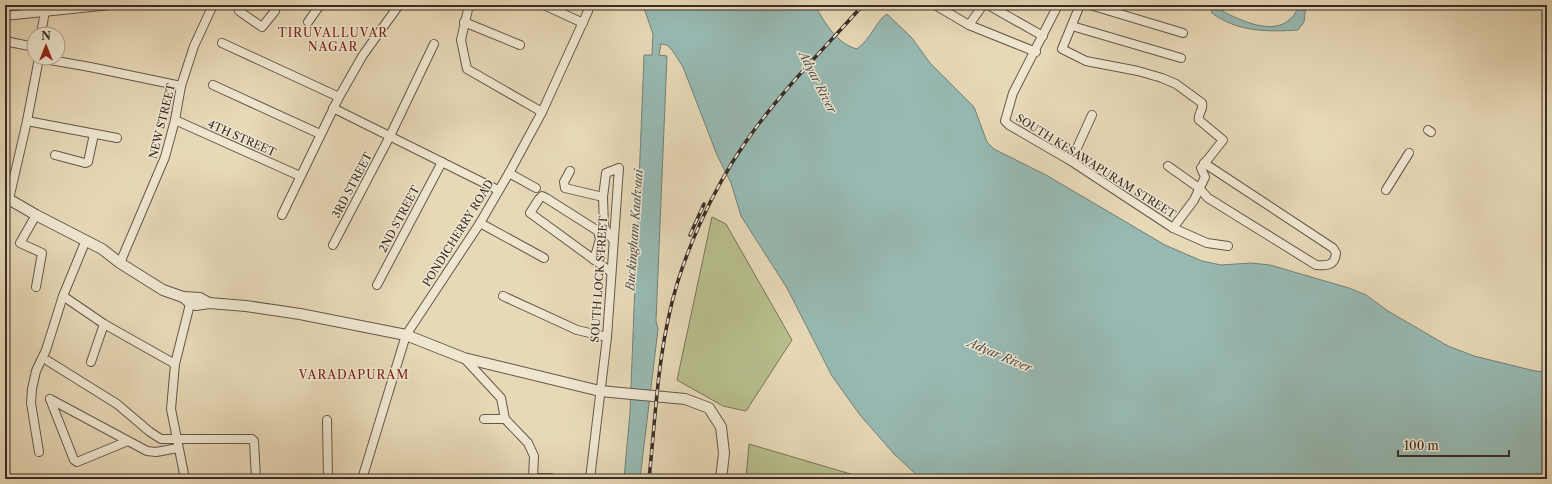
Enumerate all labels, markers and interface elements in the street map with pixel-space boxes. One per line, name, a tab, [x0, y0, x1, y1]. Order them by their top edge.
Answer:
district label: TIRUVALLUVAR NAGAR	[278, 25, 388, 54]
north arrow	[26, 26, 66, 66]
text: N	[41, 29, 51, 43]
water label: Adyar River	[795, 47, 841, 117]
street label: NEW STREET	[146, 81, 178, 160]
street label: SOUTH KESAWAPURAM STREET	[1013, 111, 1179, 222]
street label: 4TH STREET	[206, 117, 279, 160]
street label: 3RD STREET	[329, 149, 375, 220]
water label: Buckingham Kaalvaai	[622, 167, 646, 292]
street label: PONDICHERRY ROAD	[419, 177, 497, 289]
street label: 2ND STREET	[376, 183, 423, 255]
street label: SOUTH LOCK STREET	[588, 214, 610, 343]
water label: Adyar River	[964, 334, 1036, 376]
district label: VARADAPURAM	[298, 367, 409, 382]
scale bar	[1398, 432, 1509, 458]
text: 100 m	[1404, 438, 1439, 453]

